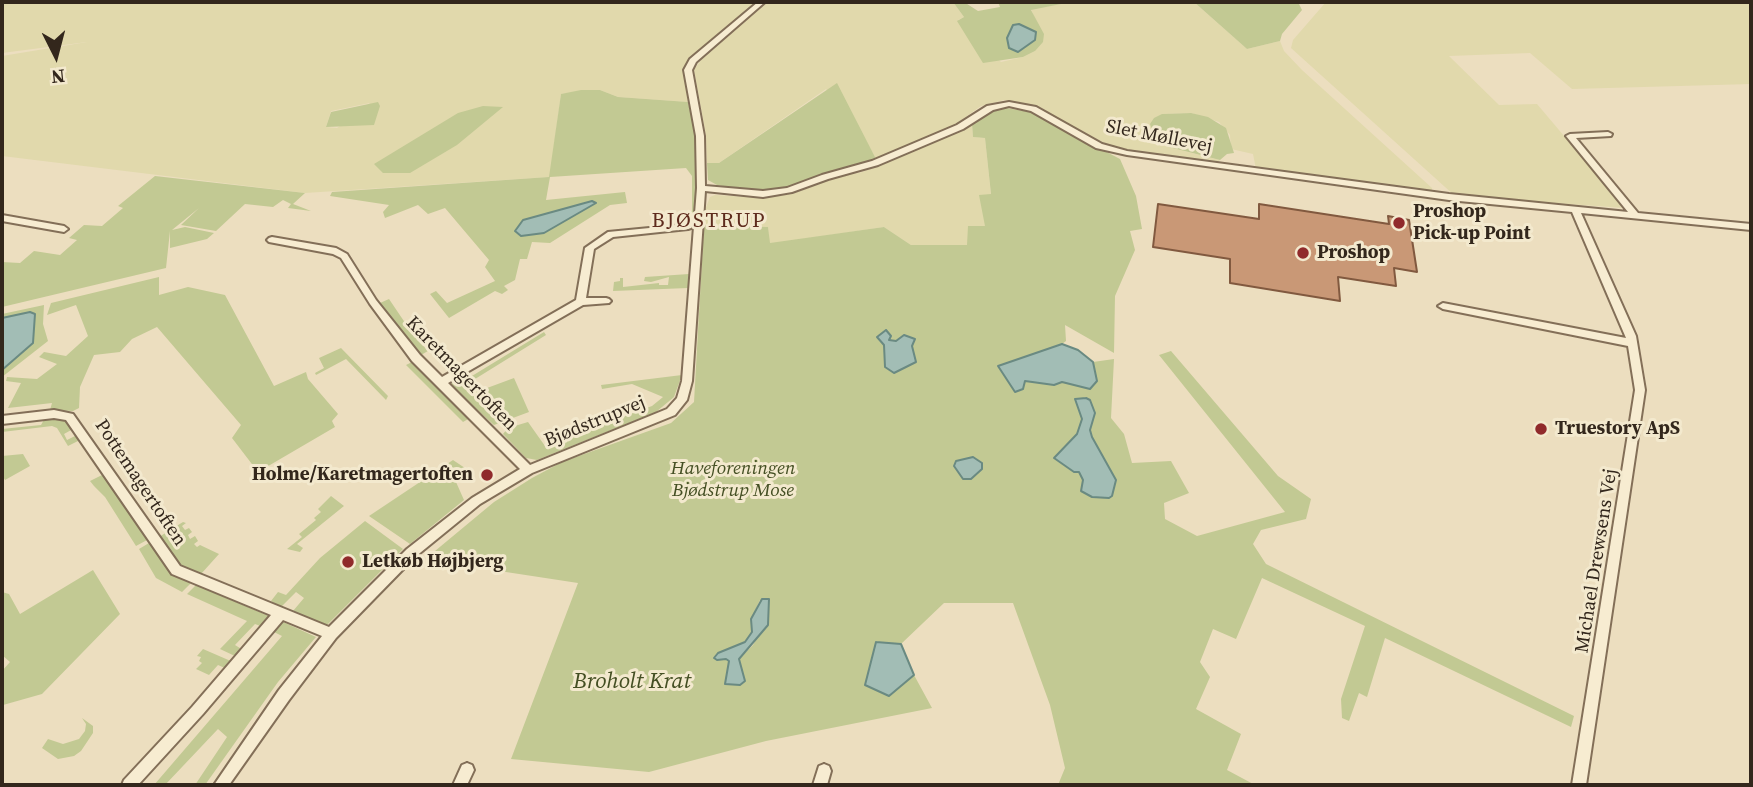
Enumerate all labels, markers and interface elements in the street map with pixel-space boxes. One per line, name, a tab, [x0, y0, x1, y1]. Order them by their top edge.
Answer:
north arrow	[21, 21, 91, 91]
text: N	[50, 63, 66, 91]
street label: Slet Møllevej	[1104, 116, 1214, 158]
place label: Proshop Pick-up Point	[1413, 201, 1530, 245]
district label: BJØSTRUP	[653, 209, 765, 235]
marker: Proshop Pick-up Point	[1391, 215, 1407, 231]
place label: Proshop	[1317, 242, 1390, 264]
marker: Proshop	[1295, 245, 1311, 261]
street label: Karetmagertoften	[401, 312, 521, 436]
street label: Bjødstrupvej	[541, 391, 649, 453]
street label: Pottemagertoften	[89, 415, 191, 551]
place label: Truestory ApS	[1555, 418, 1680, 440]
marker: Truestory ApS	[1533, 421, 1549, 437]
park label: Haveforeningen Bjødstrup Mose	[671, 458, 795, 502]
place label: Holme/Karetmagertoften	[252, 464, 473, 486]
marker: Holme/Karetmagertoften	[479, 467, 495, 483]
street label: Michael Drewsens Vej	[1571, 467, 1623, 655]
place label: Letkøb Højbjerg	[362, 551, 504, 573]
marker: Letkøb Højbjerg	[340, 554, 356, 570]
park label: Broholt Krat	[573, 668, 691, 696]

